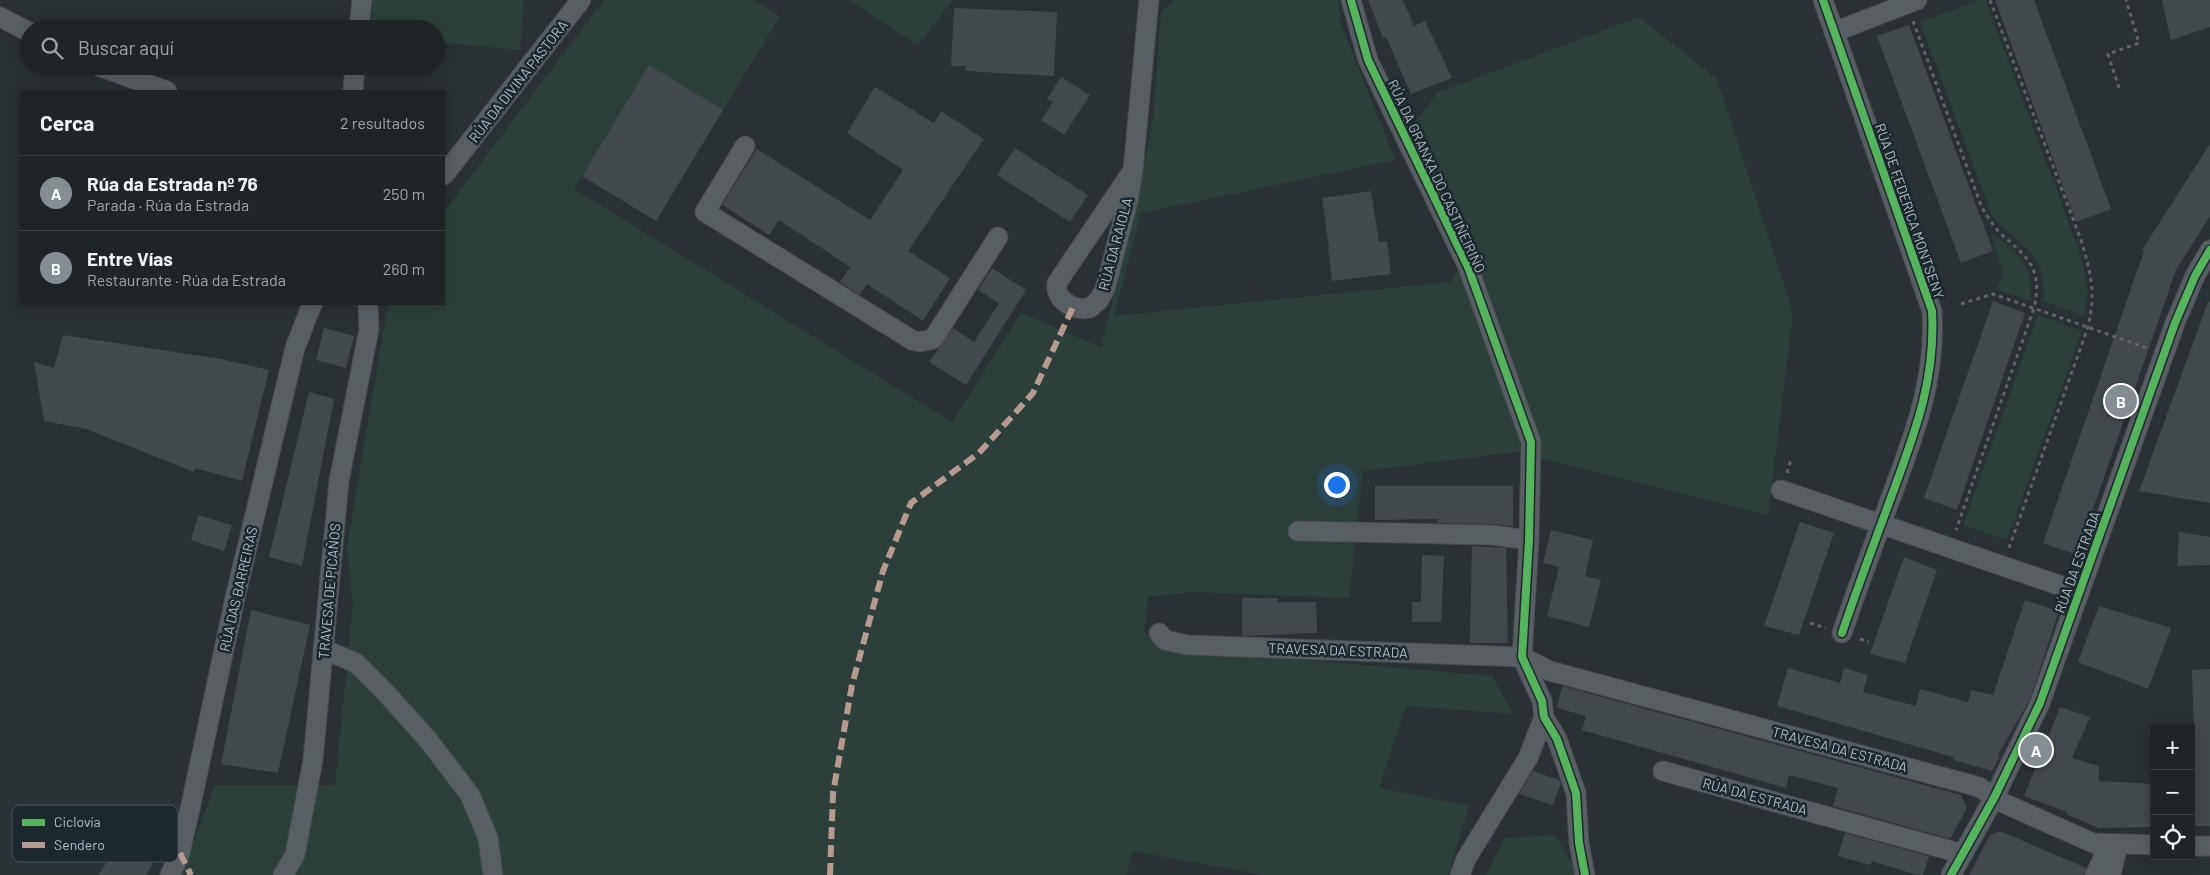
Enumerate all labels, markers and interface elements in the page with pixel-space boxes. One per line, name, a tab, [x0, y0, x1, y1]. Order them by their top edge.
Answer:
street label: RÚA DA DIVINA PASTORA	[465, 16, 571, 146]
search box	[20, 20, 445, 75]
icon: search	[38, 34, 66, 62]
text: Buscar aquí	[78, 36, 174, 59]
street label: RÚA DA GRANXA DO CASTIÑEIRIÑO	[1385, 77, 1489, 275]
text: Cerca	[40, 110, 94, 135]
text: 2 resultados	[340, 113, 425, 132]
street label: RÚA DE FEDERICA MONTSENY	[1872, 121, 1948, 301]
text: Rúa da Estrada nº 76	[87, 172, 258, 195]
text: A	[51, 184, 61, 203]
text: 250 m	[383, 184, 425, 203]
text: Parada · Rúa da Estrada	[87, 195, 249, 214]
street label: RÚA DA RAIOLA	[1094, 195, 1136, 292]
text: Entre Vías	[87, 247, 173, 270]
text: B	[51, 259, 61, 278]
text: 260 m	[383, 259, 425, 278]
text: Restaurante · Rúa da Estrada	[87, 270, 286, 289]
pin: B	[2105, 382, 2137, 420]
your location	[1324, 472, 1350, 498]
street label: RÚA DA ESTRADA	[2051, 508, 2103, 615]
street label: TRAVESA DE PICAÑOS	[315, 522, 343, 660]
street label: RÚA DAS BARREIRAS	[215, 525, 261, 653]
street label: TRAVESA DA ESTRADA	[1268, 639, 1408, 661]
street label: TRAVESA DA ESTRADA	[1771, 723, 1910, 775]
map controls	[2150, 725, 2195, 860]
button: +	[2150, 725, 2195, 770]
pin: A	[2020, 731, 2052, 769]
button: −	[2150, 770, 2195, 815]
street label: RÚA DA ESTRADA	[1701, 774, 1809, 818]
legend	[12, 805, 178, 862]
text: Ciclovía	[54, 813, 101, 830]
button: locate	[2150, 815, 2195, 860]
text: Sendero	[54, 836, 105, 853]

